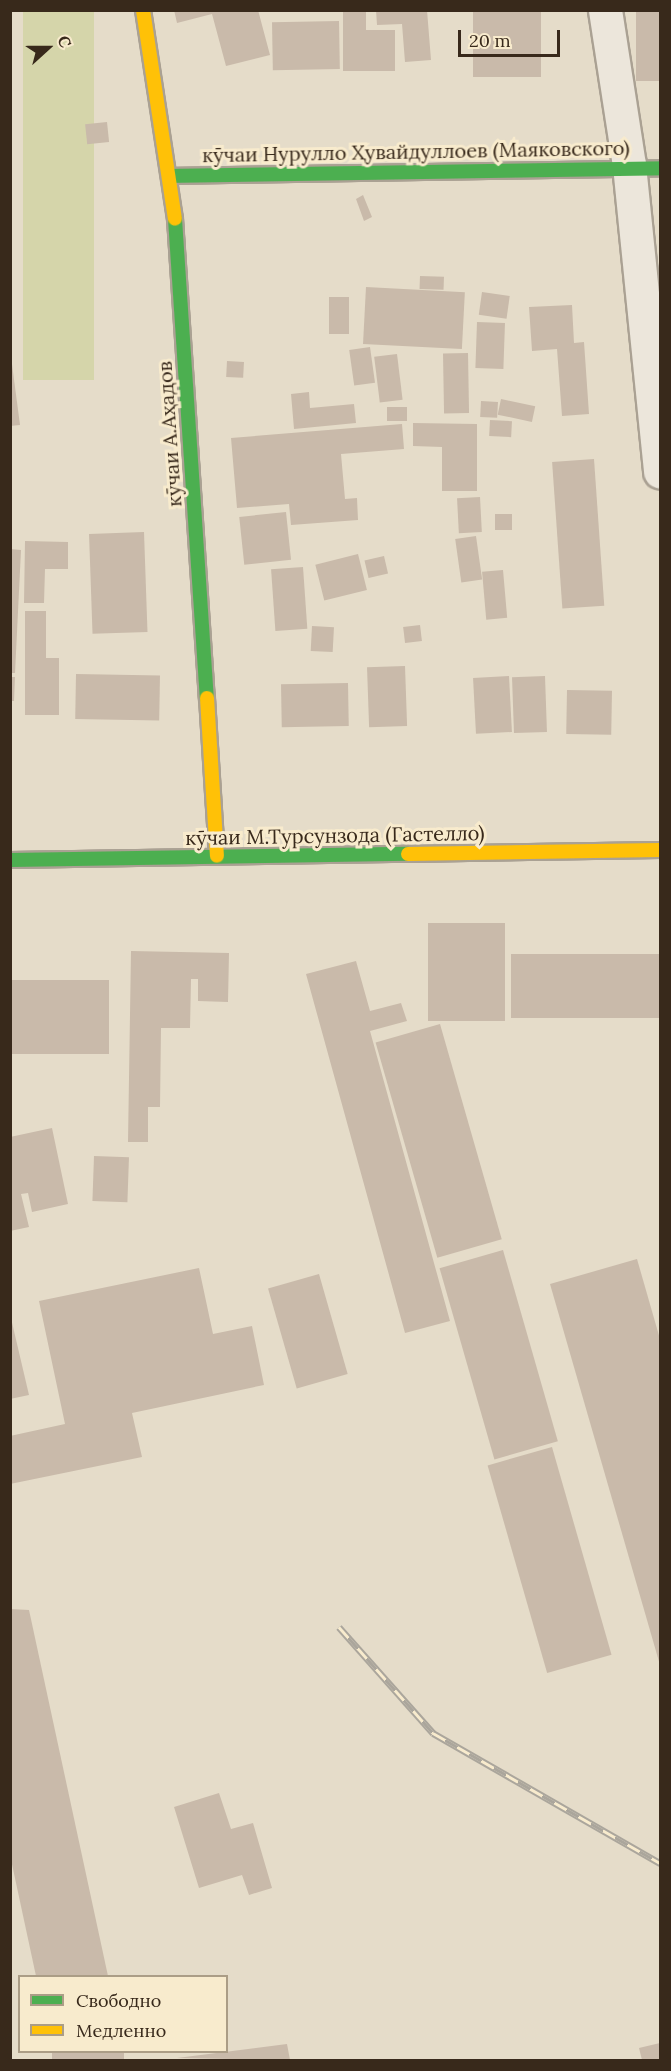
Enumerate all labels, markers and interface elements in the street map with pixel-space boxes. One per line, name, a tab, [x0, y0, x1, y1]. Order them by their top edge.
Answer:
north arrow	[18, 18, 78, 78]
scale bar	[461, 18, 563, 56]
text: 20 m	[469, 29, 511, 52]
text: С	[53, 33, 76, 50]
street label: кӯчаи Нурулло Ҳувайдуллоев (Маяковского)	[202, 135, 630, 167]
street label: кӯчаи А.Аҳадов	[152, 360, 186, 508]
street label: кӯчаи М.Турсунзода (Гастелло)	[185, 820, 485, 850]
legend	[18, 1975, 228, 2053]
text: Свободно	[76, 1989, 161, 2012]
text: Медленно	[76, 2019, 166, 2042]

